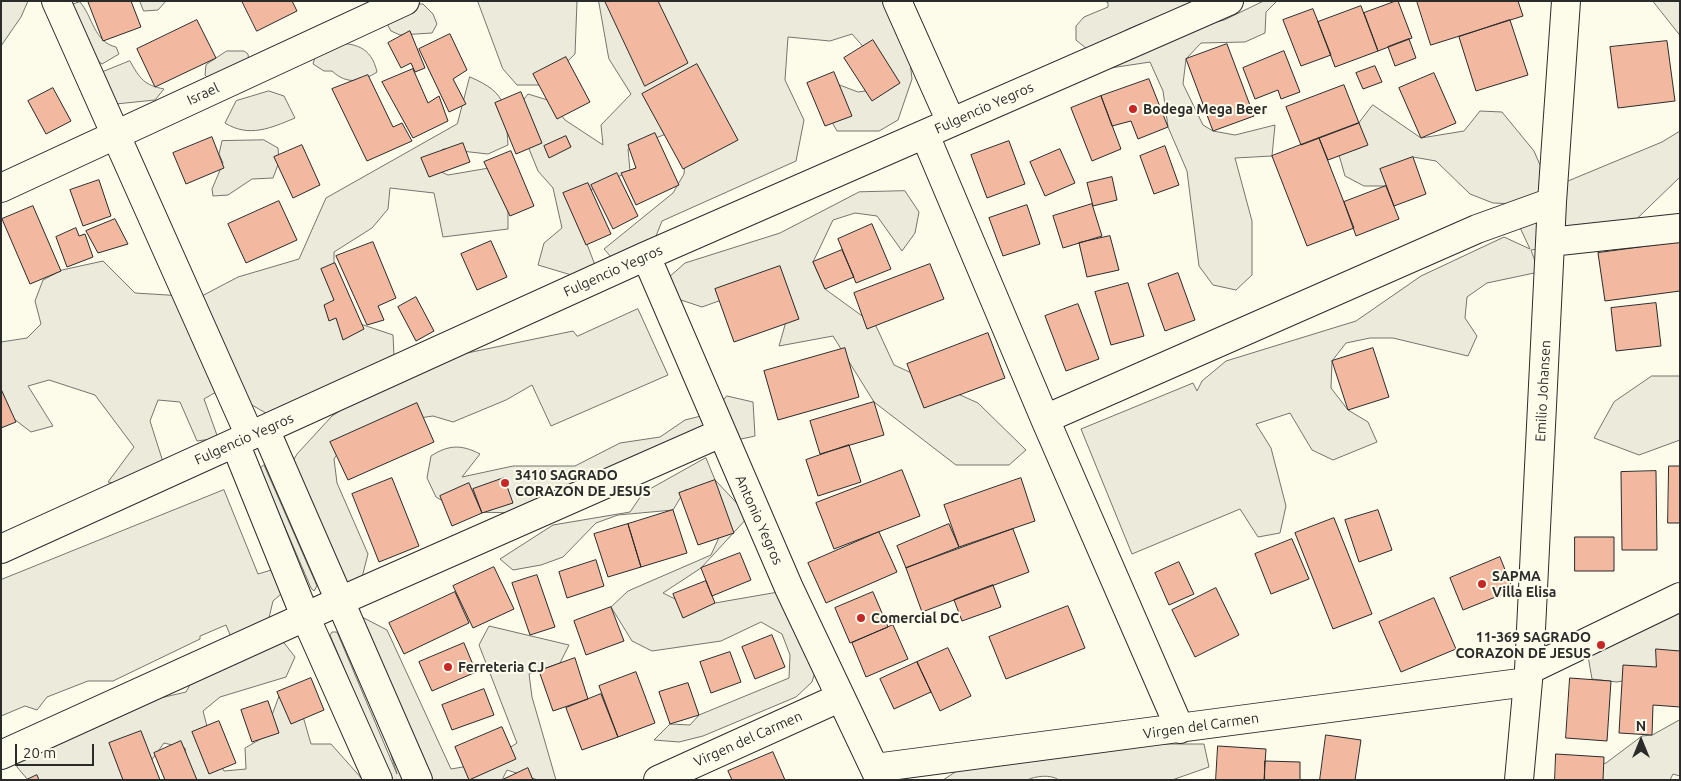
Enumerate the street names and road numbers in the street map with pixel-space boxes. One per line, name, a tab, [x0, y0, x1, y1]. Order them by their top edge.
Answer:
street label: Israel	[184, 79, 222, 109]
street label: Fulgencio Yegros	[932, 79, 1036, 137]
street label: Fulgencio Yegros	[561, 242, 665, 300]
street label: Emilio Johansen	[1532, 340, 1554, 442]
street label: Fulgencio Yegros	[192, 410, 296, 468]
street label: Antonio Yegros	[732, 473, 786, 567]
street label: Virgen del Carmen	[691, 708, 805, 770]
street label: Virgen del Carmen	[1142, 710, 1260, 742]

